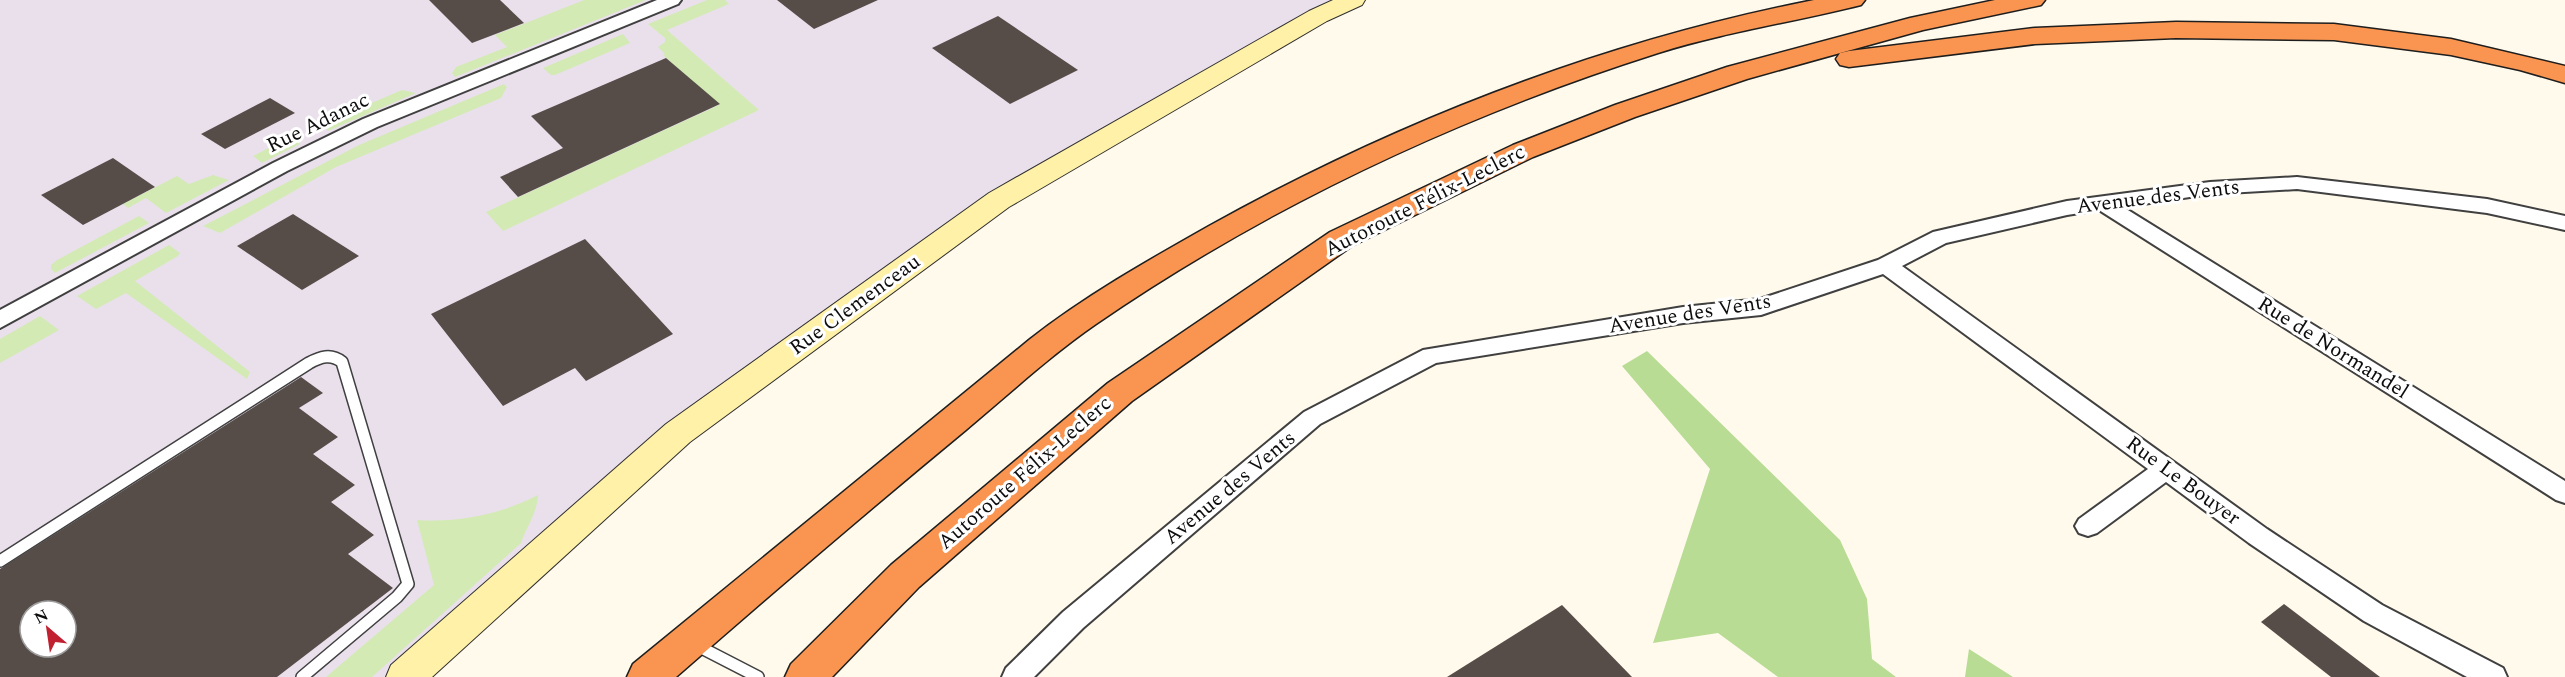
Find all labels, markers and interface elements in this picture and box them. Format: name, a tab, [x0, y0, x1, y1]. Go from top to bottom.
street label: Rue Adanac	[261, 84, 375, 162]
street label: Autoroute Félix-Leclerc	[1319, 136, 1531, 266]
street label: Avenue des Vents	[2075, 171, 2241, 223]
street label: Rue Clemenceau	[783, 246, 927, 364]
street label: Avenue des Vents	[1606, 285, 1774, 343]
street label: Rue de Normandel	[2251, 289, 2415, 407]
street label: Autoroute Félix-Leclerc	[931, 388, 1119, 558]
street label: Avenue des Vents	[1157, 423, 1303, 553]
street label: Rue Le Bouyer	[2119, 428, 2247, 534]
north arrow	[18, 599, 78, 659]
text: N	[30, 603, 53, 630]

